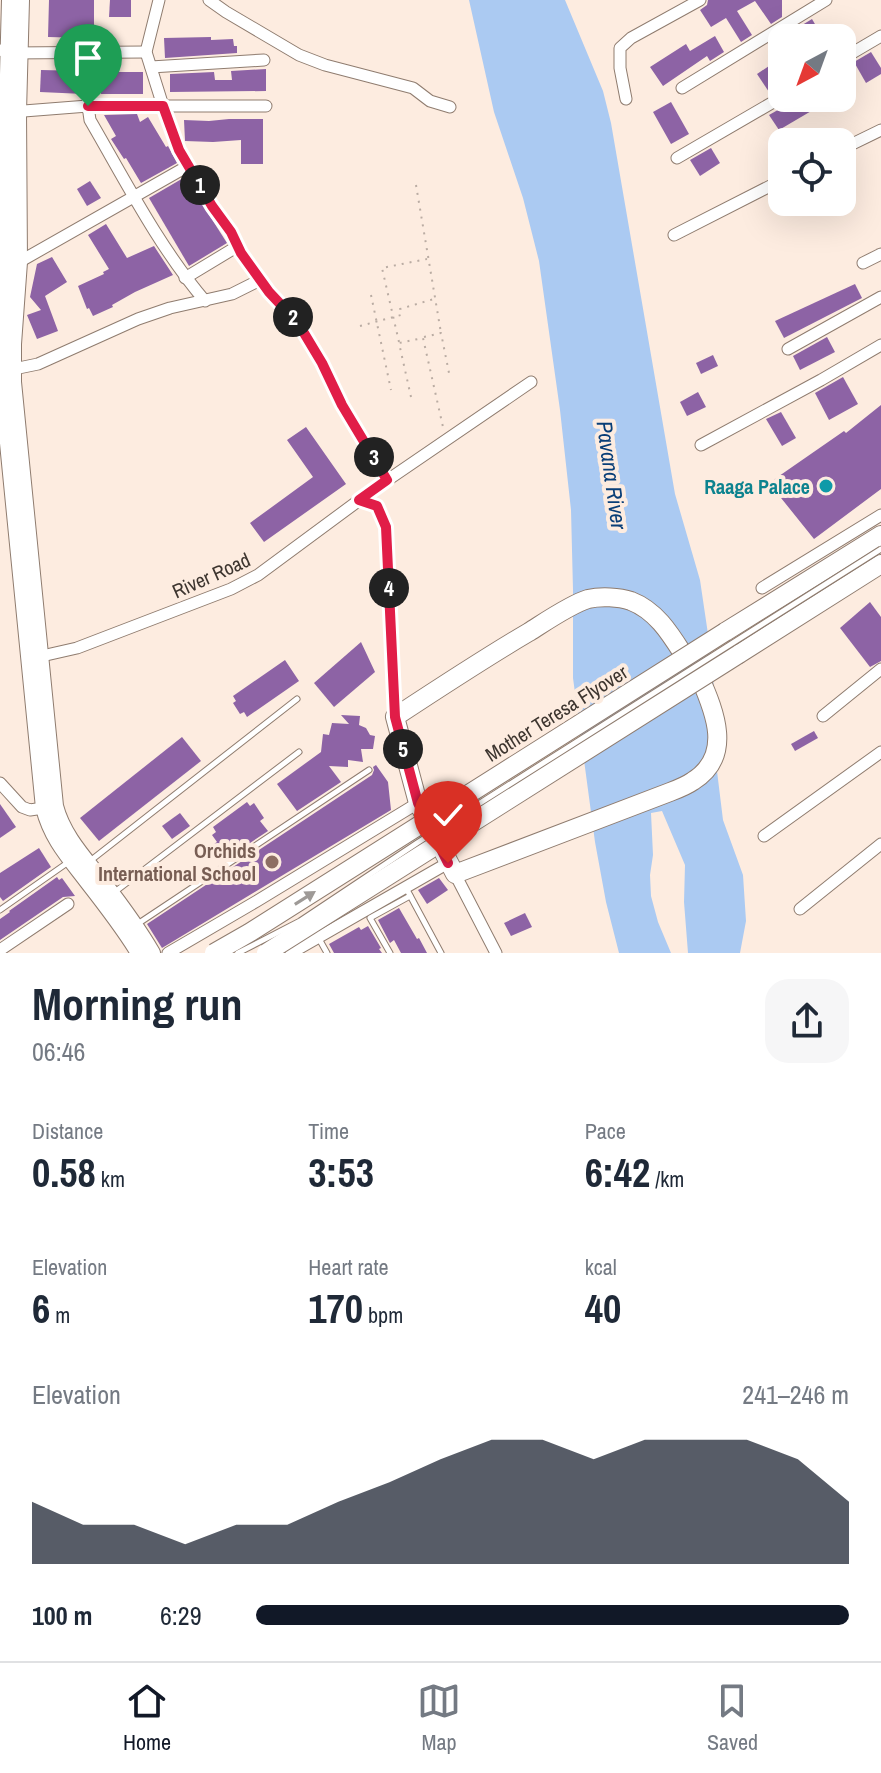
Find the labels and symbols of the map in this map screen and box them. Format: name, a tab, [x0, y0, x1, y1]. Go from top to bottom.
pin	[54, 24, 122, 106]
north arrow	[768, 24, 856, 112]
pin: 1	[180, 165, 220, 205]
pin: 2	[273, 297, 313, 337]
water label: Pavana River	[590, 419, 635, 532]
pin: 3	[354, 437, 394, 477]
place label: Raaga Palace	[704, 473, 810, 500]
marker: Raaga Palace	[817, 477, 835, 495]
street label: River Road	[168, 546, 254, 604]
pin: 4	[369, 568, 409, 608]
street label: Mother Teresa Flyover	[480, 658, 633, 768]
pin: 5	[383, 729, 423, 769]
pin	[414, 781, 482, 863]
place label: Orchids International School	[98, 837, 256, 887]
marker: Orchids International School	[263, 853, 281, 871]
one-way arrow	[294, 891, 315, 906]

